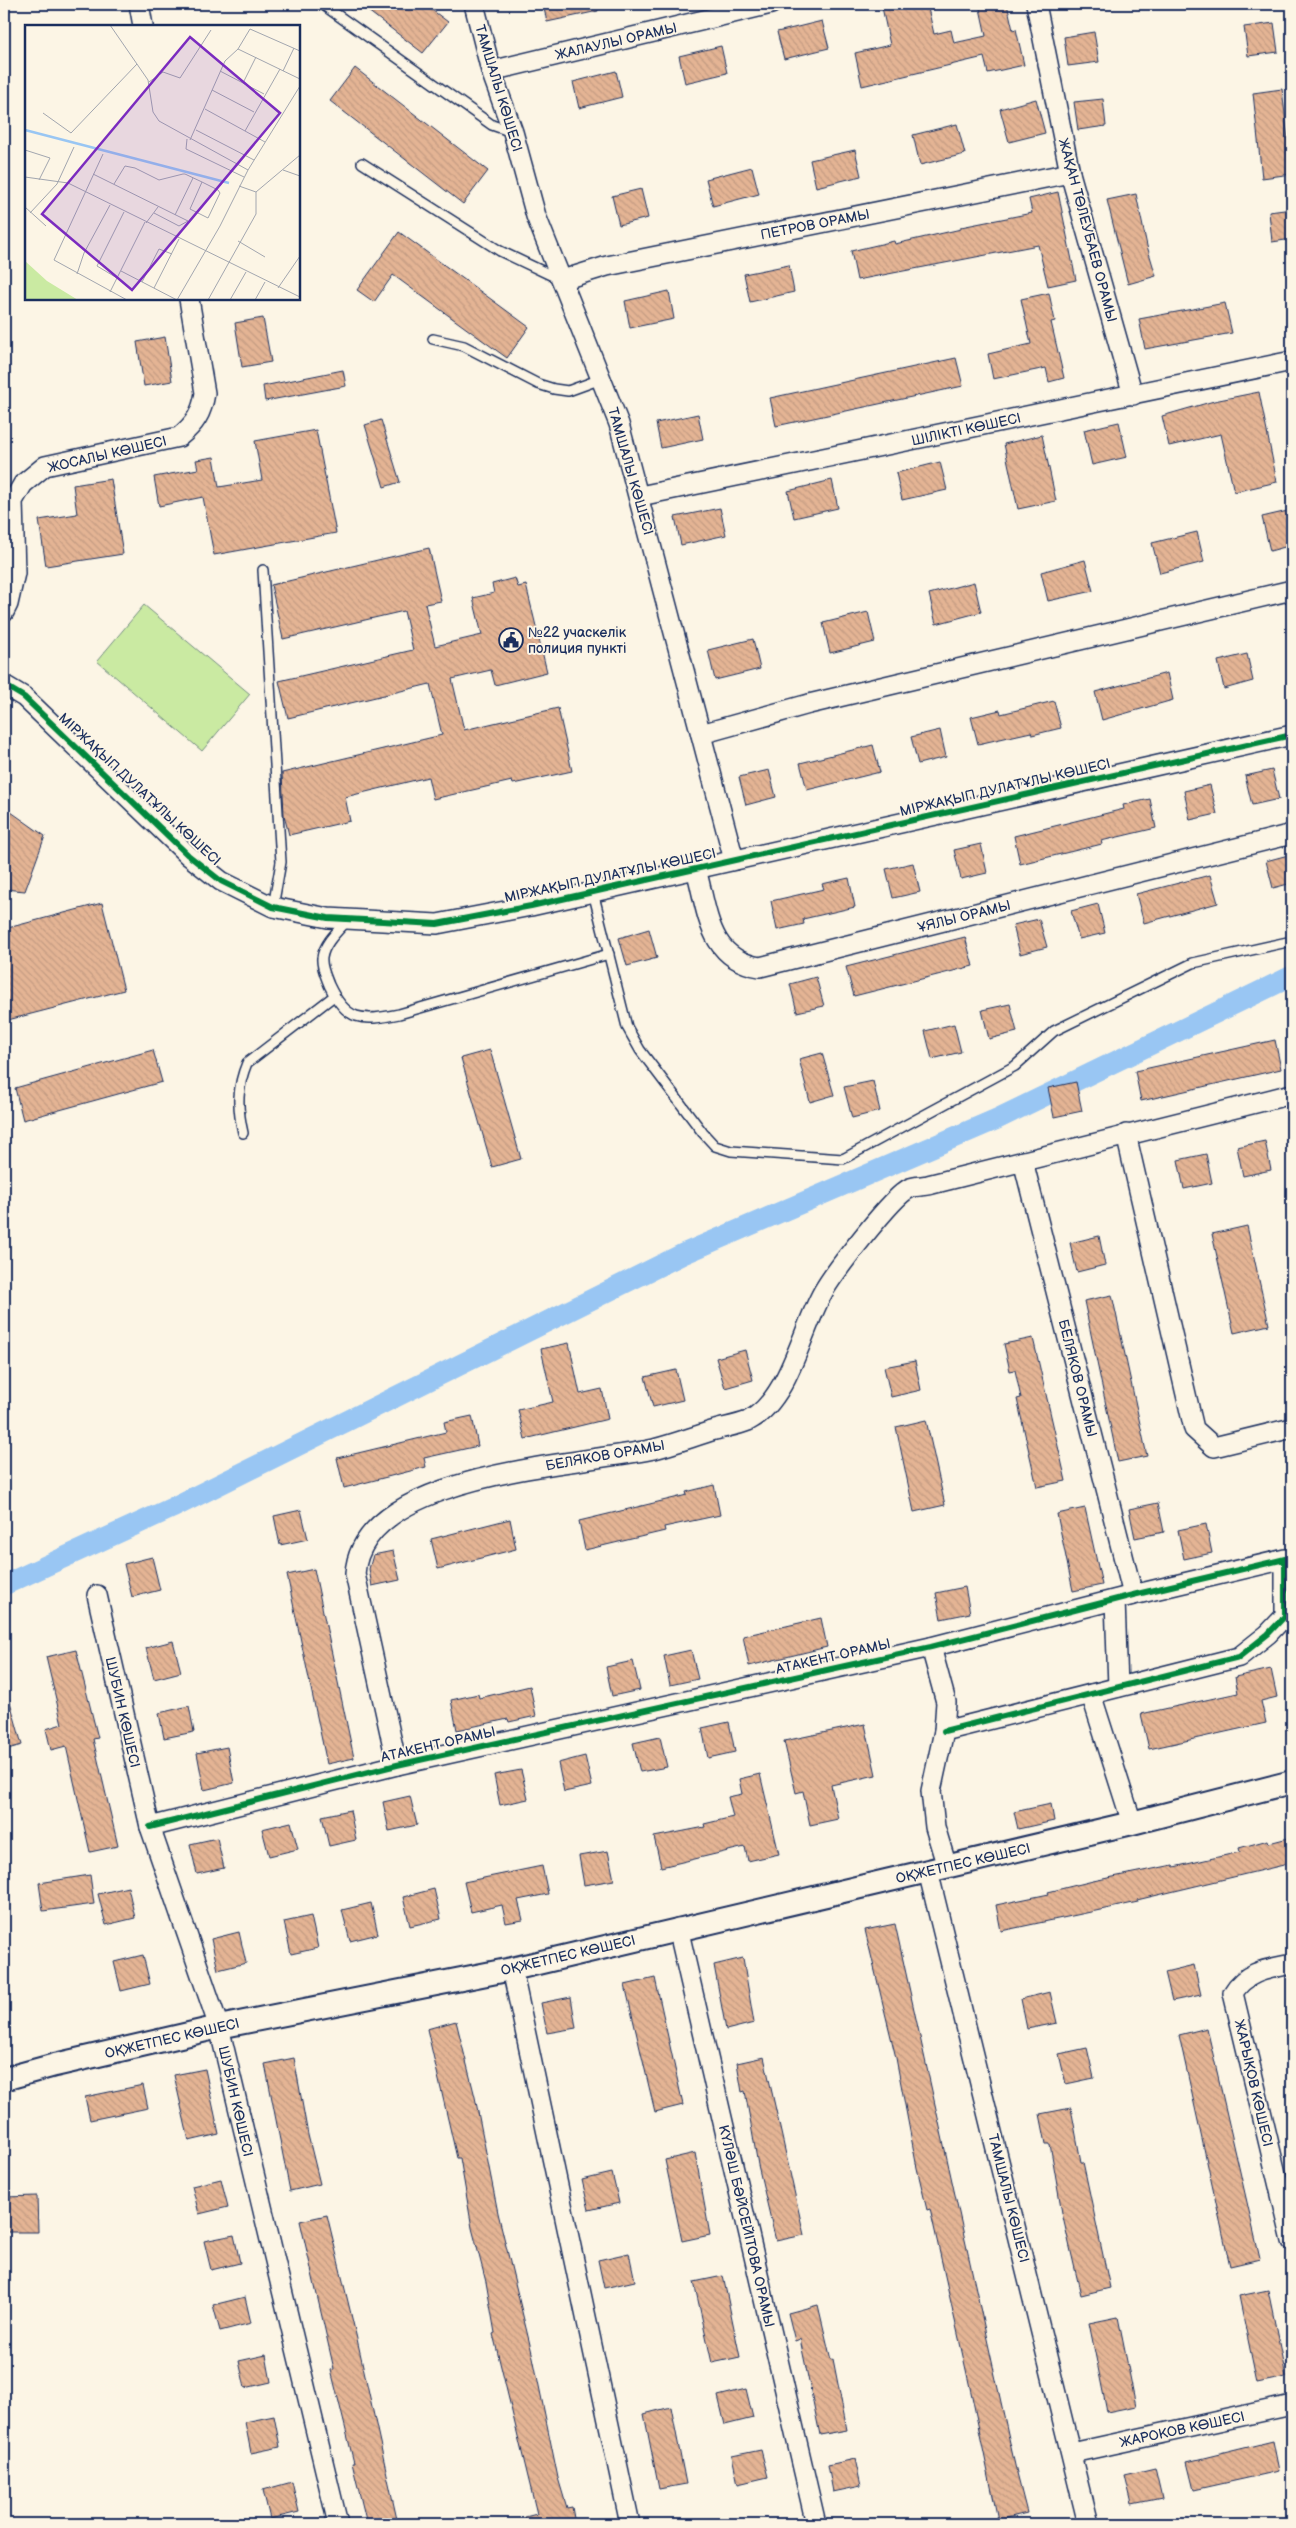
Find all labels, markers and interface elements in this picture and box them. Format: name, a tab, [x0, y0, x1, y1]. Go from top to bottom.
street label: ЖАЛАУЛЫ ОРАМЫ	[554, 19, 679, 64]
street label: ТАМШАЛЫ КӨШЕСІ	[471, 23, 526, 154]
inset map	[25, 25, 300, 300]
street label: ЖАҚАН ТӨЛЕУБАЕВ ОРАМЫ	[1055, 136, 1120, 324]
street label: ПЕТРОВ ОРАМЫ	[759, 206, 871, 243]
street label: ТАМШАЛЫ КӨШЕСІ	[604, 405, 657, 537]
street label: ШІЛІКТІ КӨШЕСІ	[910, 410, 1022, 449]
street label: ЖОСАЛЫ КӨШЕСІ	[46, 433, 168, 476]
place label: №22 учаскелік полиция пункті	[528, 624, 627, 657]
public building icon: №22 учаскелік полиция пункті	[498, 627, 524, 653]
street label: МІРЖАҚЫП ДУЛАТҰЛЫ КӨШЕСІ	[55, 710, 224, 869]
street label: МІРЖАҚЫП ДУЛАТҰЛЫ КӨШЕСІ	[898, 755, 1112, 820]
street label: МІРЖАҚЫП ДУЛАТҰЛЫ КӨШЕСІ	[503, 845, 717, 906]
street label: ҰЯЛЫ ОРАМЫ	[916, 897, 1012, 936]
street label: БЕЛЯКОВ ОРАМЫ	[1055, 1317, 1100, 1439]
street label: БЕЛЯКОВ ОРАМЫ	[544, 1437, 666, 1474]
street label: АТАКЕНТ ОРАМЫ	[773, 1635, 892, 1678]
street label: ШУБИН КӨШЕСІ	[101, 1655, 144, 1769]
street label: АТАКЕНТ ОРАМЫ	[378, 1723, 497, 1766]
street label: ОҚЖЕТПЕС КӨШЕСІ	[894, 1840, 1032, 1887]
street label: ОҚЖЕТПЕС КӨШЕСІ	[499, 1932, 637, 1979]
street label: ОҚЖЕТПЕС КӨШЕСІ	[103, 2015, 241, 2062]
street label: ЖАРЫҚОВ КӨШЕСІ	[1231, 2018, 1276, 2148]
street label: ШУБИН КӨШЕСІ	[214, 2044, 257, 2158]
street label: КҮЛӘШ БӘЙСЕЙІТОВА ОРАМЫ	[715, 2123, 778, 2329]
street label: ТАМШАЛЫ КӨШЕСІ	[984, 2132, 1033, 2264]
street label: ЖАРОКОВ КӨШЕСІ	[1118, 2408, 1246, 2451]

